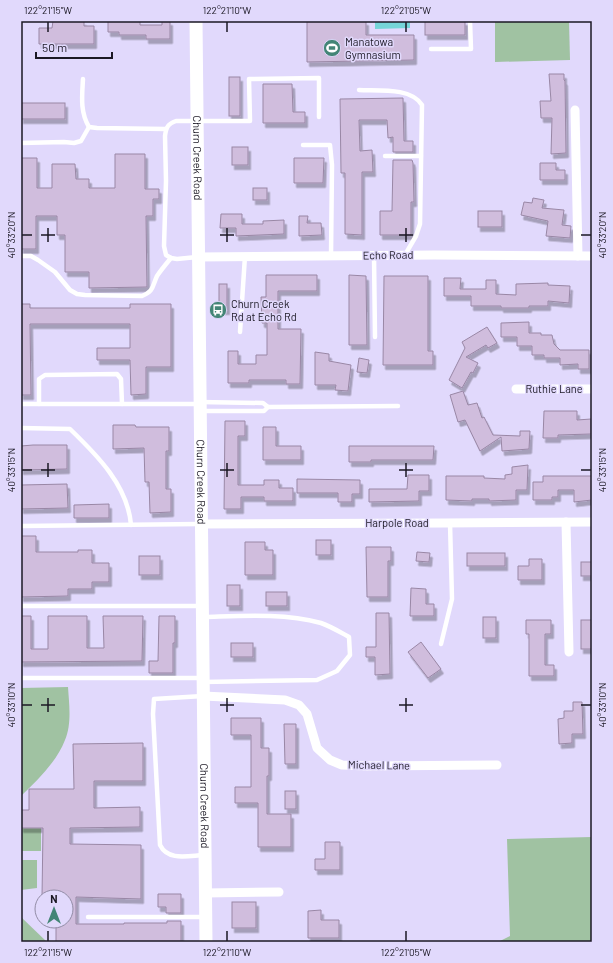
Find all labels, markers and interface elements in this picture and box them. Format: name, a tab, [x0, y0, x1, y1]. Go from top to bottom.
text: 122°21'15"W	[24, 4, 72, 16]
text: 122°21'10"W	[203, 4, 252, 16]
text: 122°21'05"W	[381, 4, 431, 16]
scale bar	[36, 34, 112, 60]
place label: Manatowa Gymnasium	[345, 35, 401, 61]
sports icon: Manatowa Gymnasium	[322, 38, 342, 58]
text: 50 m	[42, 40, 67, 54]
street label: Churn Creek Road	[191, 115, 205, 201]
text: 40°33'20"N	[5, 212, 17, 259]
text: 40°33'20"N	[596, 212, 608, 259]
street label: Echo Road	[363, 248, 413, 261]
place label: Churn Creek Rd at Echo Rd	[231, 297, 297, 323]
bus stop icon: Churn Creek Rd at Echo Rd	[208, 300, 228, 320]
street label: Ruthie Lane	[525, 382, 583, 395]
street label: Churn Creek Road	[195, 439, 208, 525]
text: 40°33'15"N	[5, 448, 17, 492]
text: 40°33'15"N	[596, 448, 608, 492]
street label: Harpole Road	[365, 516, 429, 529]
text: 40°33'10"N	[5, 682, 17, 728]
text: 40°33'10"N	[596, 682, 608, 728]
street label: Michael Lane	[348, 757, 410, 772]
street label: Churn Creek Road	[198, 763, 212, 849]
north arrow	[34, 889, 74, 929]
text: N	[50, 892, 58, 905]
text: 122°21'15"W	[24, 946, 72, 958]
text: 122°21'10"W	[203, 946, 252, 958]
text: 122°21'05"W	[381, 946, 431, 958]

